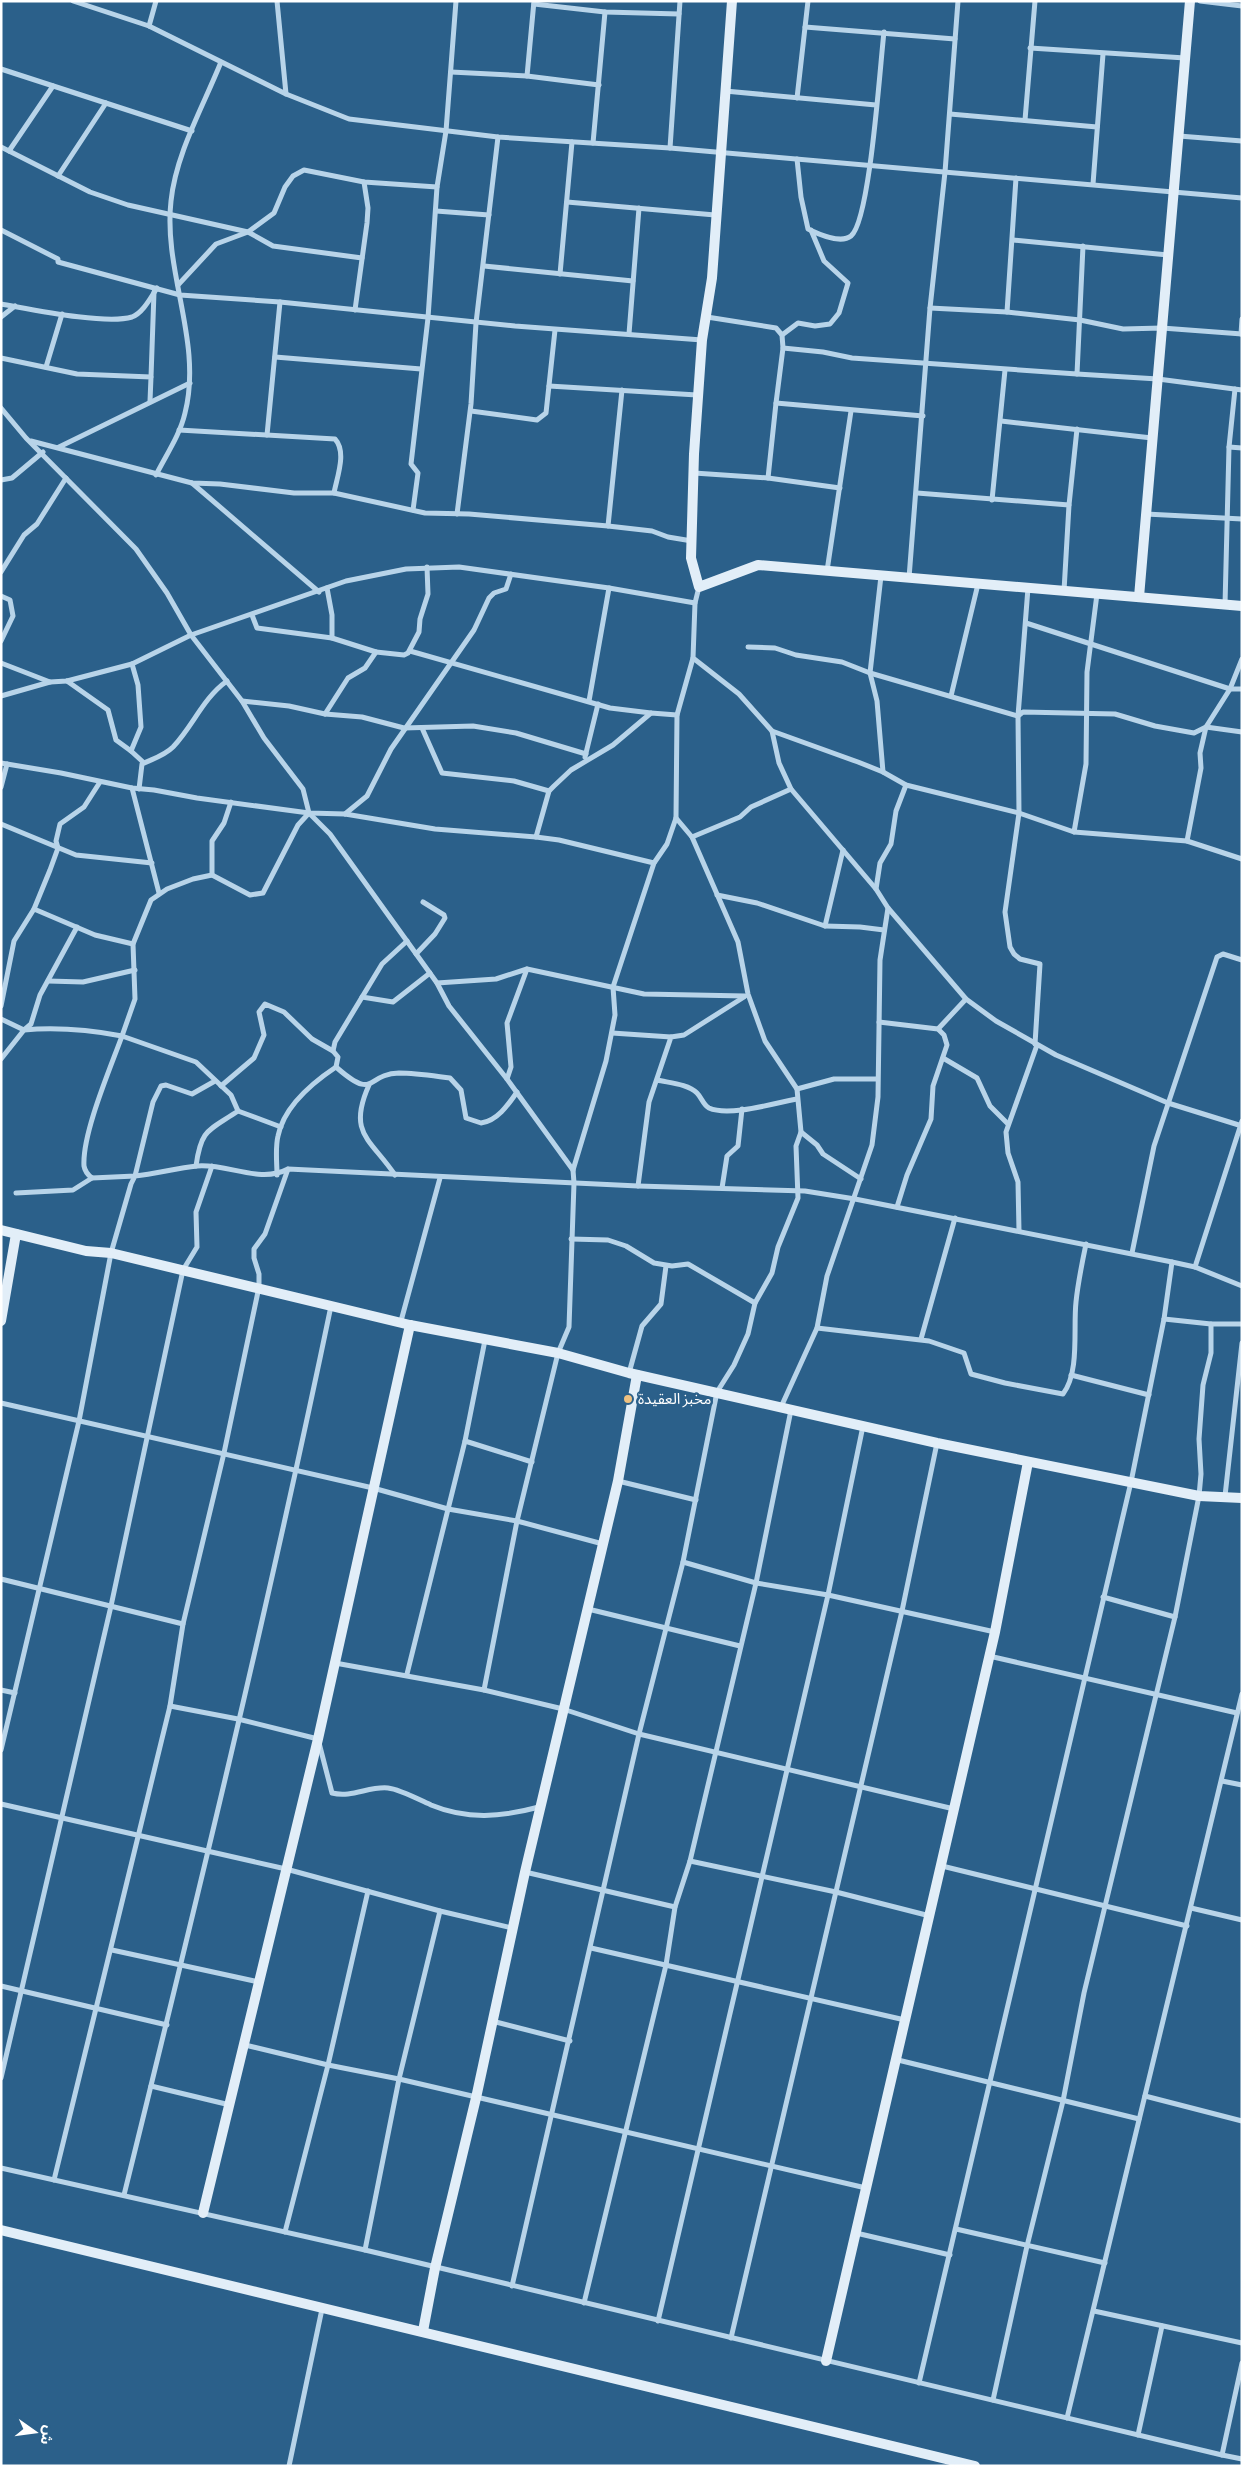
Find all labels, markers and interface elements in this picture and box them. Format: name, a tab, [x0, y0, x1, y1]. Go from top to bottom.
place label: مخبز العقيدة	[638, 1392, 711, 1408]
marker: مخبز العقيدة	[622, 1393, 634, 1405]
north arrow	[10, 2407, 60, 2457]
text: ش	[38, 2424, 56, 2446]

